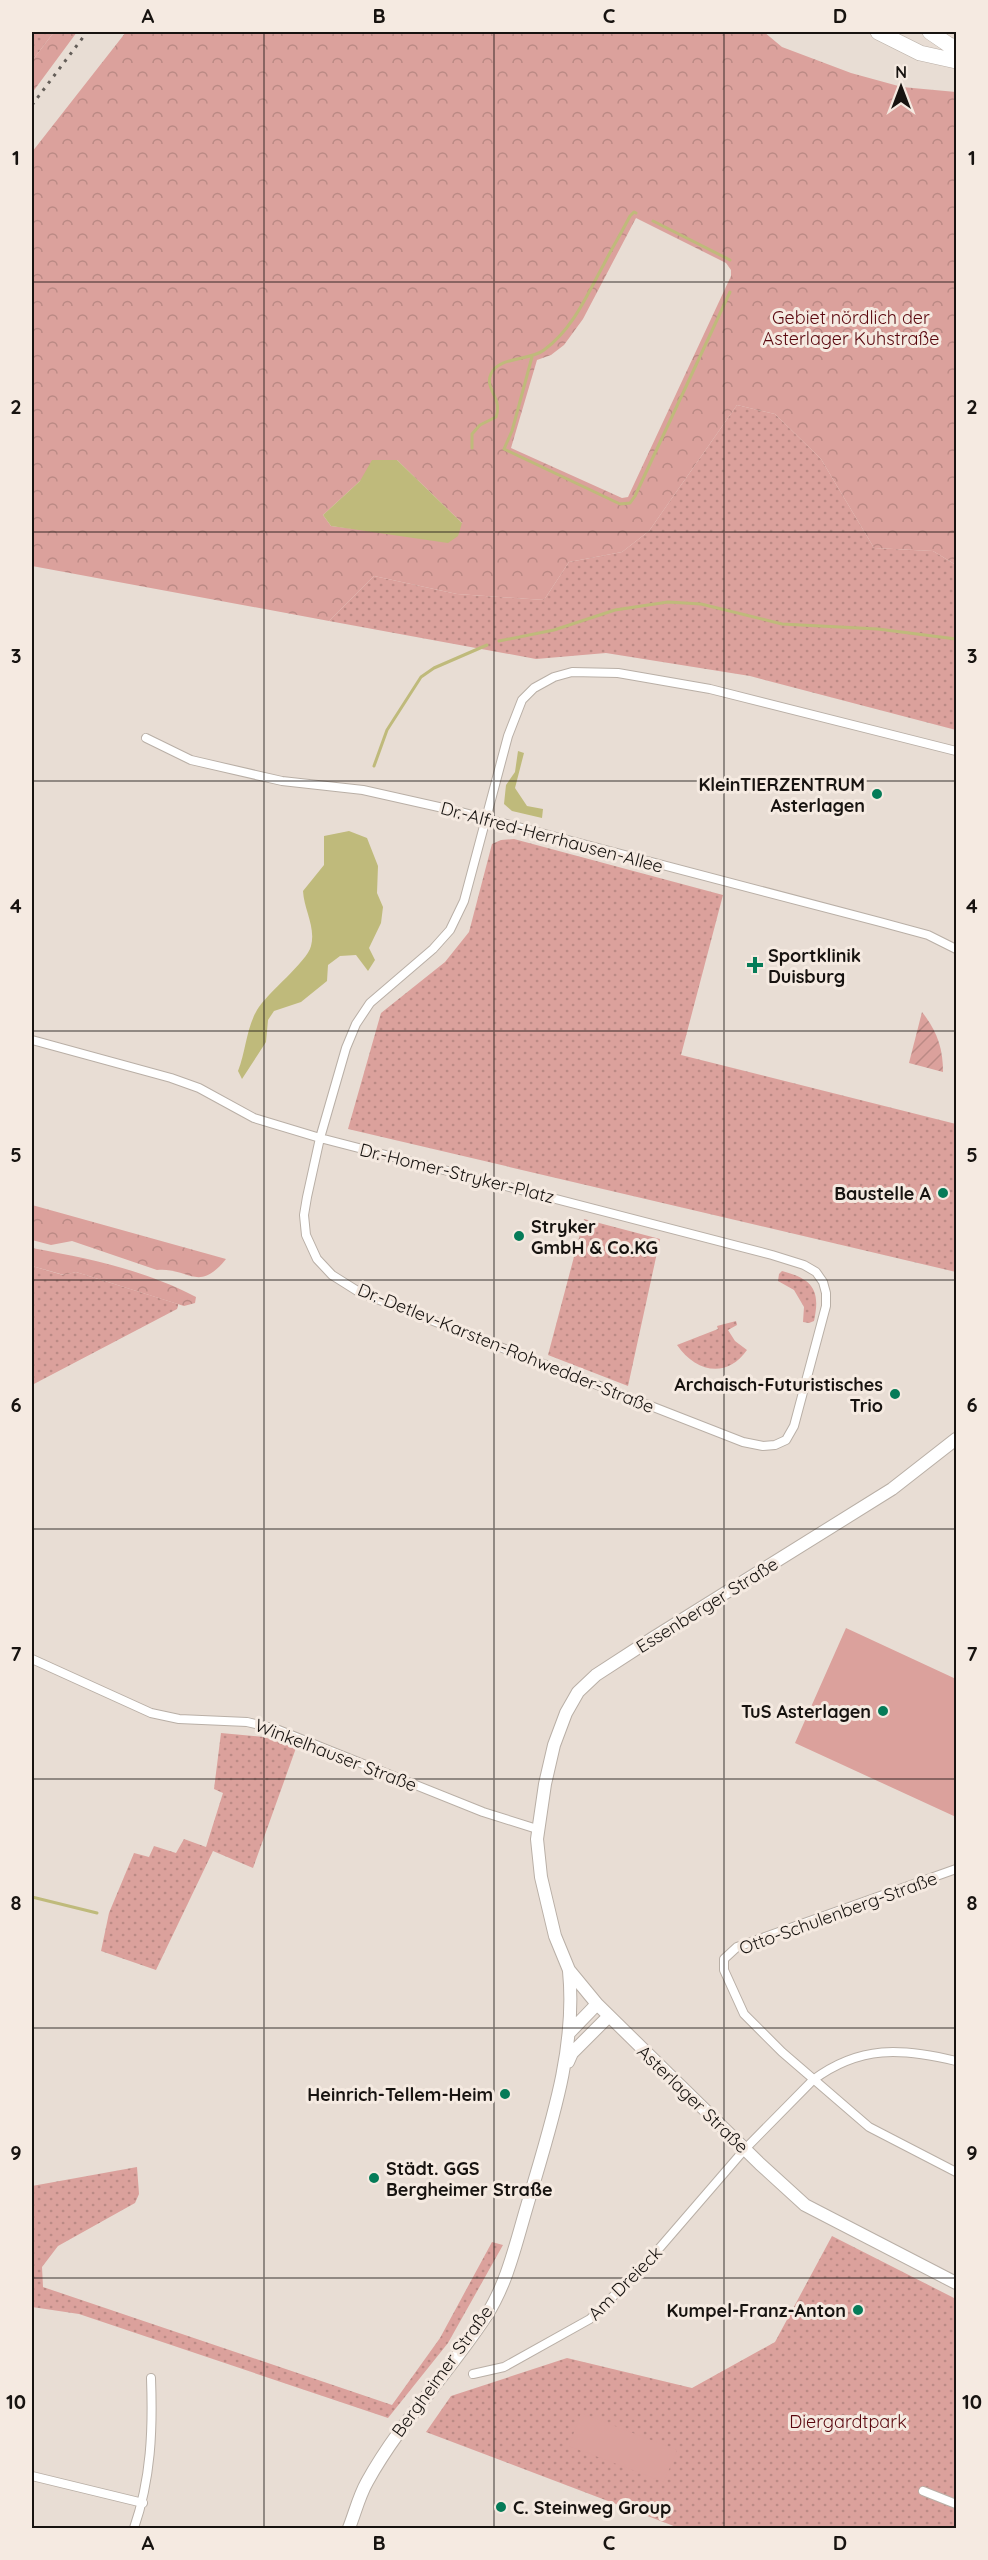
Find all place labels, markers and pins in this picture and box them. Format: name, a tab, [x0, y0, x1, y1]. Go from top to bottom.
place label: KleinTIERZENTRUM Asterlagen	[698, 773, 865, 817]
marker: KleinTIERZENTRUM Asterlagen	[870, 787, 884, 801]
place label: Sportklinik Duisburg	[768, 944, 861, 988]
marker: Sportklinik Duisburg	[746, 956, 764, 974]
place label: Baustelle A	[834, 1182, 931, 1205]
marker: Baustelle A	[936, 1186, 950, 1200]
place label: Stryker GmbH & Co.KG	[531, 1215, 658, 1259]
marker: Stryker GmbH & Co.KG	[512, 1229, 526, 1243]
place label: Archaisch-Futuristisches Trio	[674, 1373, 883, 1417]
marker: Archaisch-Futuristisches Trio	[888, 1387, 902, 1401]
place label: TuS Asterlagen	[741, 1700, 871, 1723]
marker: TuS Asterlagen	[876, 1704, 890, 1718]
place label: Heinrich-Tellem-Heim	[307, 2083, 493, 2106]
marker: Heinrich-Tellem-Heim	[498, 2087, 512, 2101]
place label: Städt. GGS Bergheimer Straße	[386, 2157, 553, 2201]
marker: Städt. GGS Bergheimer Straße	[367, 2171, 381, 2185]
place label: Kumpel-Franz-Anton	[666, 2299, 846, 2322]
marker: Kumpel-Franz-Anton	[851, 2303, 865, 2317]
place label: C. Steinweg Group	[513, 2496, 671, 2519]
marker: C. Steinweg Group	[494, 2500, 508, 2514]

